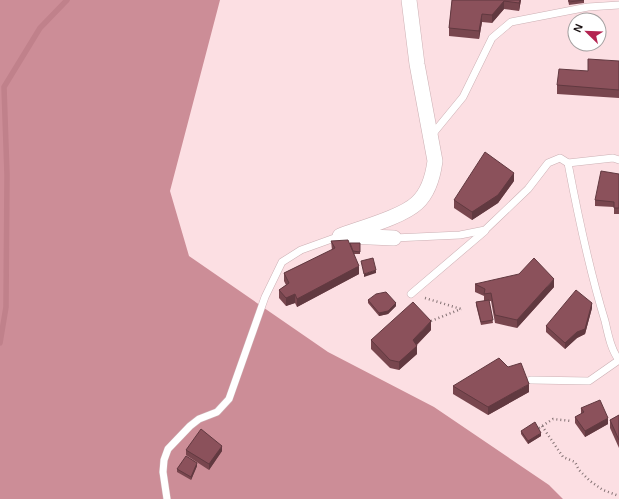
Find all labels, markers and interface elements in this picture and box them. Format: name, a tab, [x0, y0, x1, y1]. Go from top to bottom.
north arrow	[567, 12, 607, 52]
text: N	[571, 22, 585, 34]

